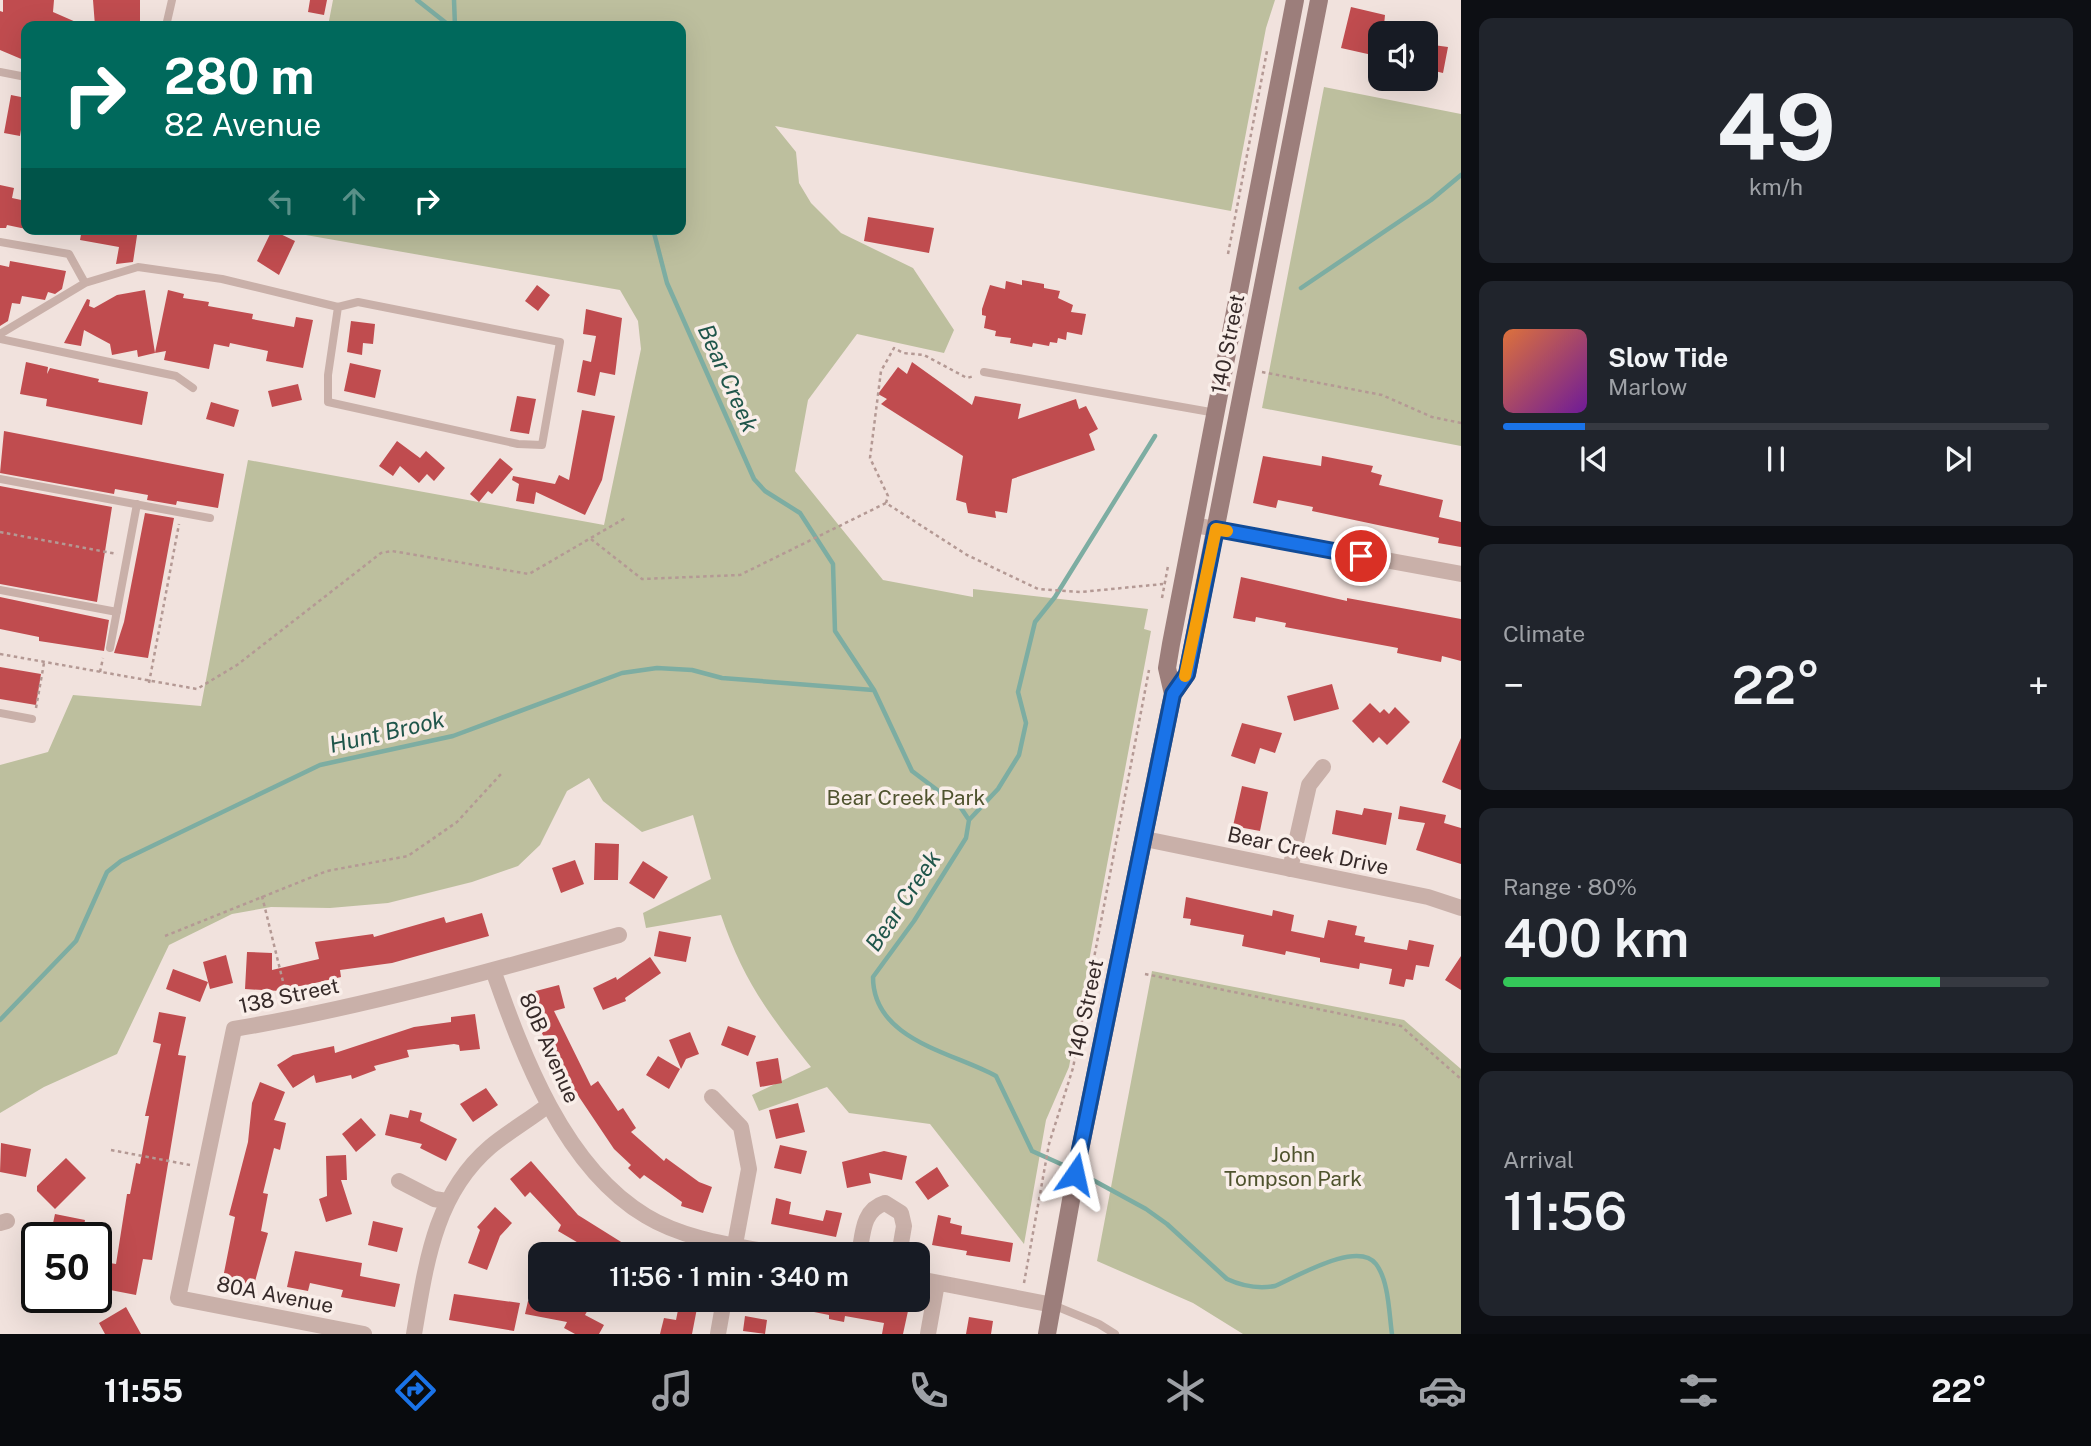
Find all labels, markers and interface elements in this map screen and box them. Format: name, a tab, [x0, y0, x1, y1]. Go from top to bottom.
map controls	[1368, 21, 1438, 91]
button: sound	[1368, 21, 1438, 91]
text: 280 m	[164, 47, 314, 105]
icon: right	[49, 49, 140, 140]
text: 49	[1716, 74, 1836, 180]
text: 82 Avenue	[164, 106, 321, 143]
text: km/h	[1749, 173, 1803, 200]
icon: left	[262, 182, 300, 220]
icon: ahead	[335, 182, 373, 220]
icon: right	[408, 182, 446, 220]
street label: 140 Street	[1206, 292, 1249, 396]
water label: Bear Creek	[693, 320, 764, 436]
text: Slow Tide	[1608, 342, 1728, 373]
text: Marlow	[1608, 373, 1687, 400]
icon: previous	[1575, 440, 1613, 478]
icon: pause	[1757, 440, 1795, 478]
icon: next	[1939, 440, 1977, 478]
pin	[1331, 526, 1391, 586]
icon: arrive	[1342, 537, 1380, 575]
text: Climate	[1503, 620, 1585, 647]
text: 22°	[1732, 655, 1820, 716]
text: −	[1503, 663, 1524, 708]
text: +	[2028, 663, 2049, 708]
water label: Hunt Brook	[327, 705, 448, 758]
park label: Bear Creek Park	[827, 785, 986, 810]
street label: Bear Creek Drive	[1225, 821, 1391, 880]
water label: Bear Creek	[859, 845, 946, 956]
text: Range · 80%	[1503, 873, 1637, 900]
text: 400 km	[1503, 908, 1689, 969]
street label: 140 Street	[1063, 957, 1108, 1061]
street label: 138 Street	[237, 973, 341, 1018]
street label: 80B Avenue	[514, 989, 585, 1107]
position arrow	[1038, 1137, 1112, 1211]
park label: John Tompson Park	[1224, 1142, 1362, 1191]
text: Arrival	[1503, 1146, 1574, 1173]
text: 11:56	[1503, 1181, 1627, 1242]
speed limit sign: 50	[21, 1222, 112, 1313]
text: 11:56 · 1 min · 340 m	[609, 1261, 849, 1292]
street label: 80A Avenue	[215, 1271, 336, 1318]
icon: directions	[391, 1366, 440, 1415]
icon: music	[648, 1366, 697, 1415]
icon: phone	[904, 1366, 953, 1415]
icon: climate	[1161, 1366, 1210, 1415]
icon: car	[1418, 1366, 1467, 1415]
icon: filters	[1674, 1366, 1723, 1415]
text: 11:55	[104, 1372, 183, 1409]
text: 22°	[1931, 1372, 1987, 1409]

